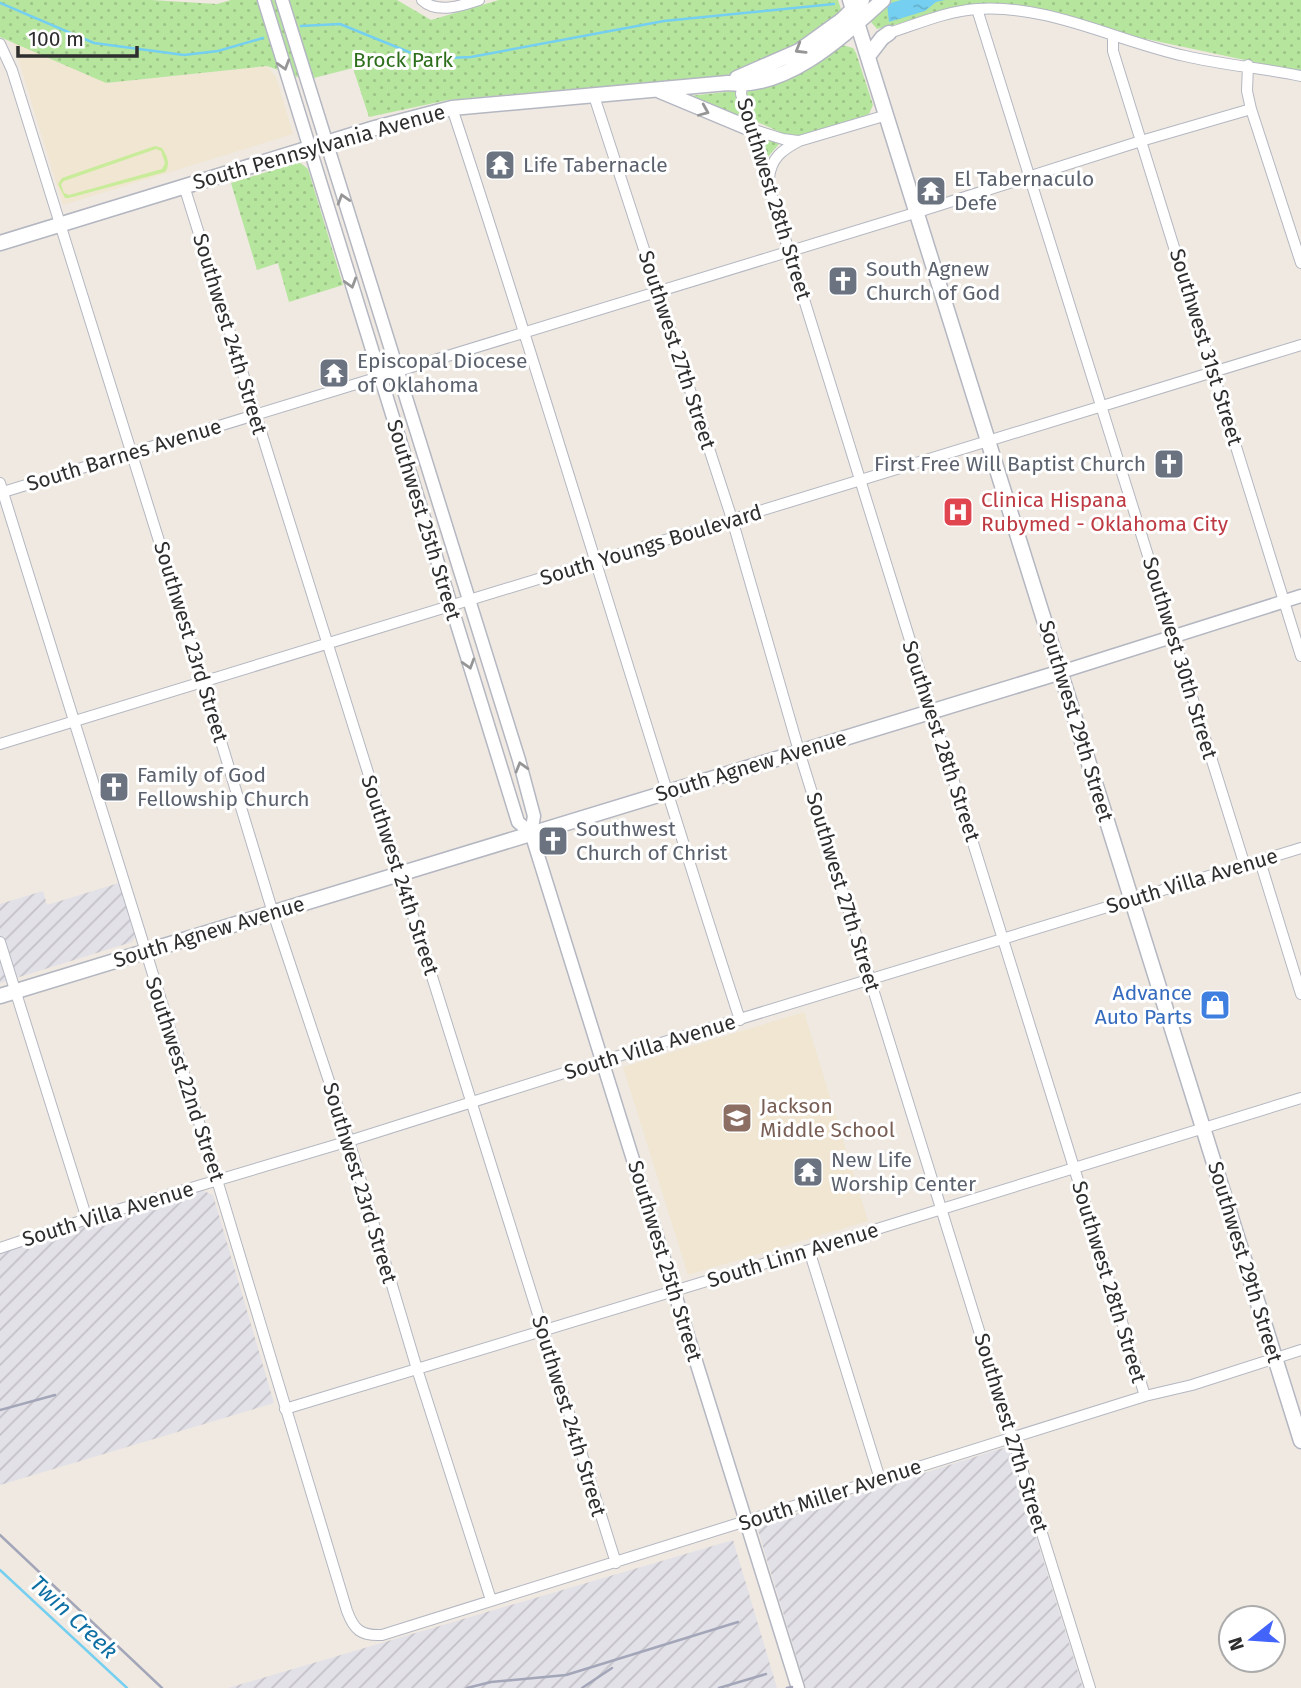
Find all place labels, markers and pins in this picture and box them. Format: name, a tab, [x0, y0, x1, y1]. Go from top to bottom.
temple icon: Life Tabernacle	[483, 148, 517, 182]
place label: Life Tabernacle	[523, 152, 668, 178]
place label: El Tabernaculo Defe	[954, 166, 1094, 216]
temple icon: El Tabernaculo Defe	[914, 174, 948, 208]
place label: South Agnew Church of God	[866, 256, 1000, 306]
church icon: South Agnew Church of God	[826, 264, 860, 298]
place label: Episcopal Diocese of Oklahoma	[357, 348, 527, 398]
temple icon: Episcopal Diocese of Oklahoma	[317, 356, 351, 390]
church icon: First Free Will Baptist Church	[1152, 447, 1186, 481]
place label: First Free Will Baptist Church	[874, 451, 1146, 477]
place label: Clinica Hispana Rubymed - Oklahoma City	[981, 487, 1229, 537]
hospital icon: Clinica Hispana Rubymed - Oklahoma City	[941, 495, 975, 529]
place label: Family of God Fellowship Church	[137, 762, 310, 812]
church icon: Family of God Fellowship Church	[97, 770, 131, 804]
place label: Southwest Church of Christ	[576, 816, 728, 866]
church icon: Southwest Church of Christ	[536, 824, 570, 858]
place label: Advance Auto Parts	[1095, 980, 1192, 1030]
shop icon: Advance Auto Parts	[1198, 988, 1232, 1022]
place label: Jackson Middle School	[760, 1093, 895, 1143]
school or university icon: Jackson Middle School	[720, 1101, 754, 1135]
place label: New Life Worship Center	[831, 1147, 976, 1197]
temple icon: New Life Worship Center	[791, 1155, 825, 1189]

